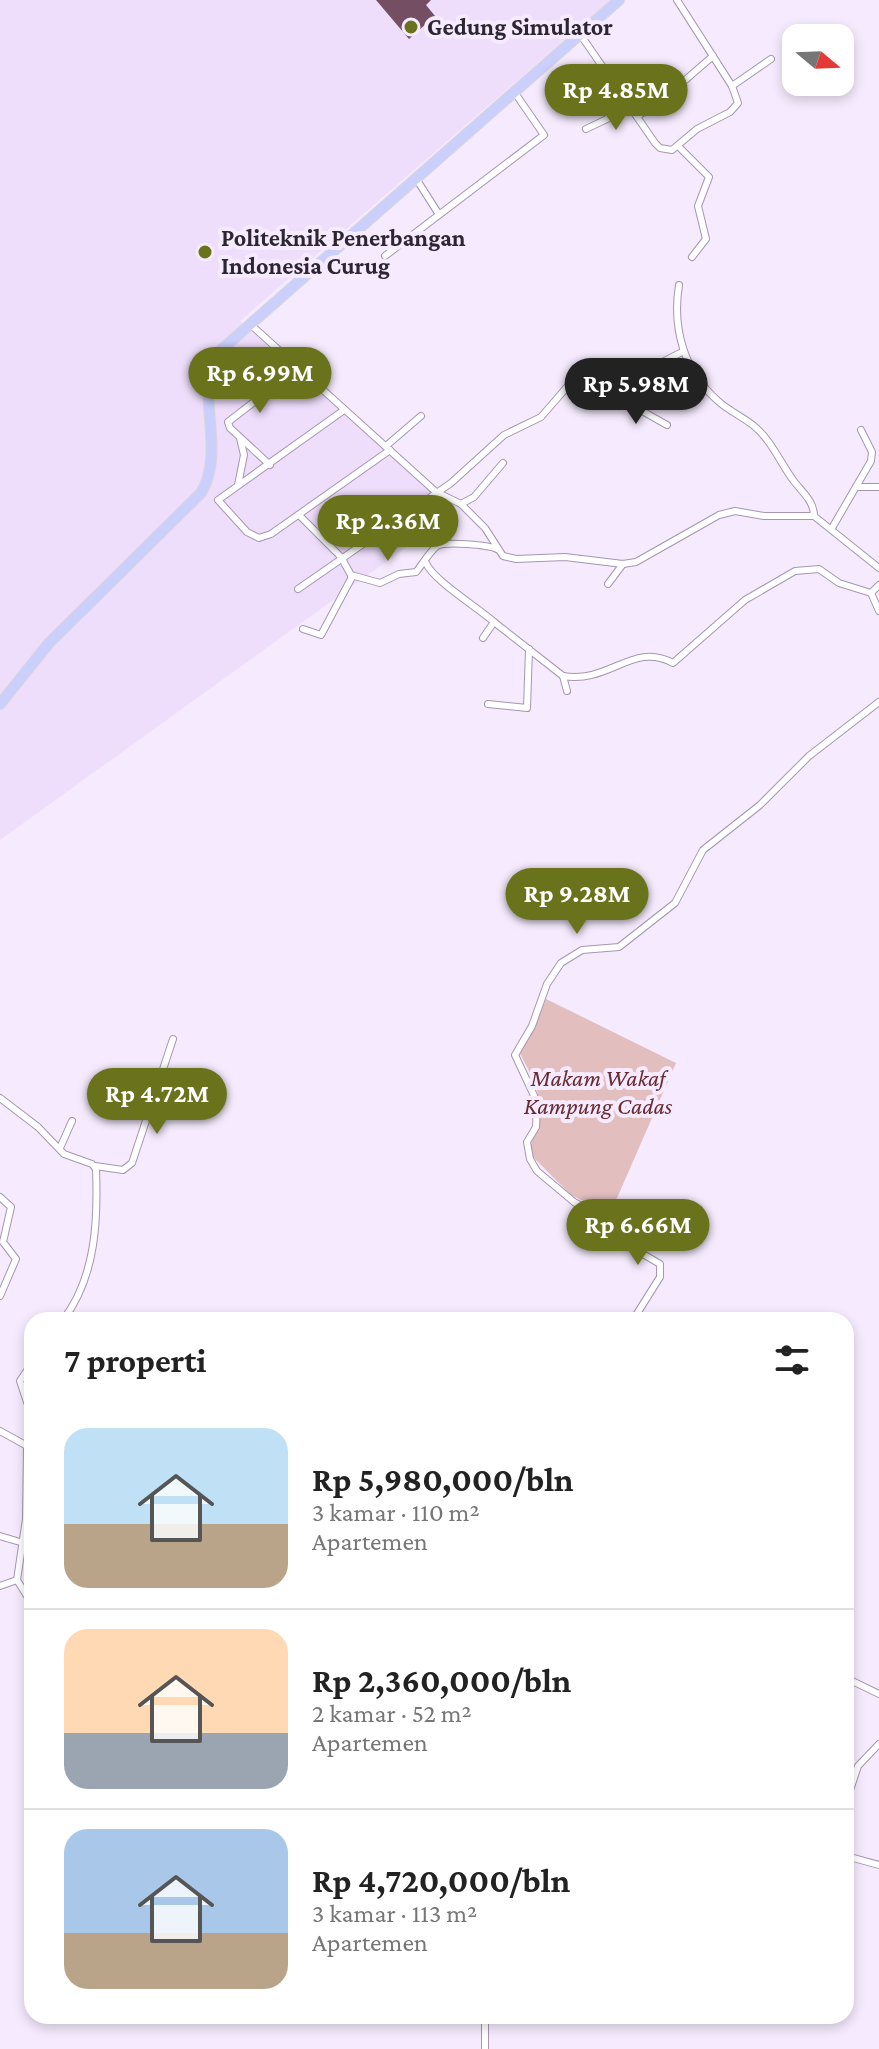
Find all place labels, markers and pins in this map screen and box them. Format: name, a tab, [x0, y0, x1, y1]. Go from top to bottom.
place label: Gedung Simulator	[427, 13, 613, 40]
marker: Gedung Simulator	[402, 18, 420, 36]
pin: Rp 4.85M	[533, 64, 699, 132]
place label: Politeknik Penerbangan Indonesia Curug	[221, 224, 466, 279]
marker: Politeknik Penerbangan Indonesia Curug	[196, 243, 214, 261]
pin: Rp 6.99M	[177, 347, 343, 415]
pin: Rp 5.98M	[553, 358, 719, 426]
pin: Rp 2.36M	[305, 495, 471, 563]
pin: Rp 9.28M	[494, 868, 660, 936]
pin: Rp 4.72M	[74, 1068, 240, 1136]
pin: Rp 6.66M	[555, 1199, 721, 1267]

